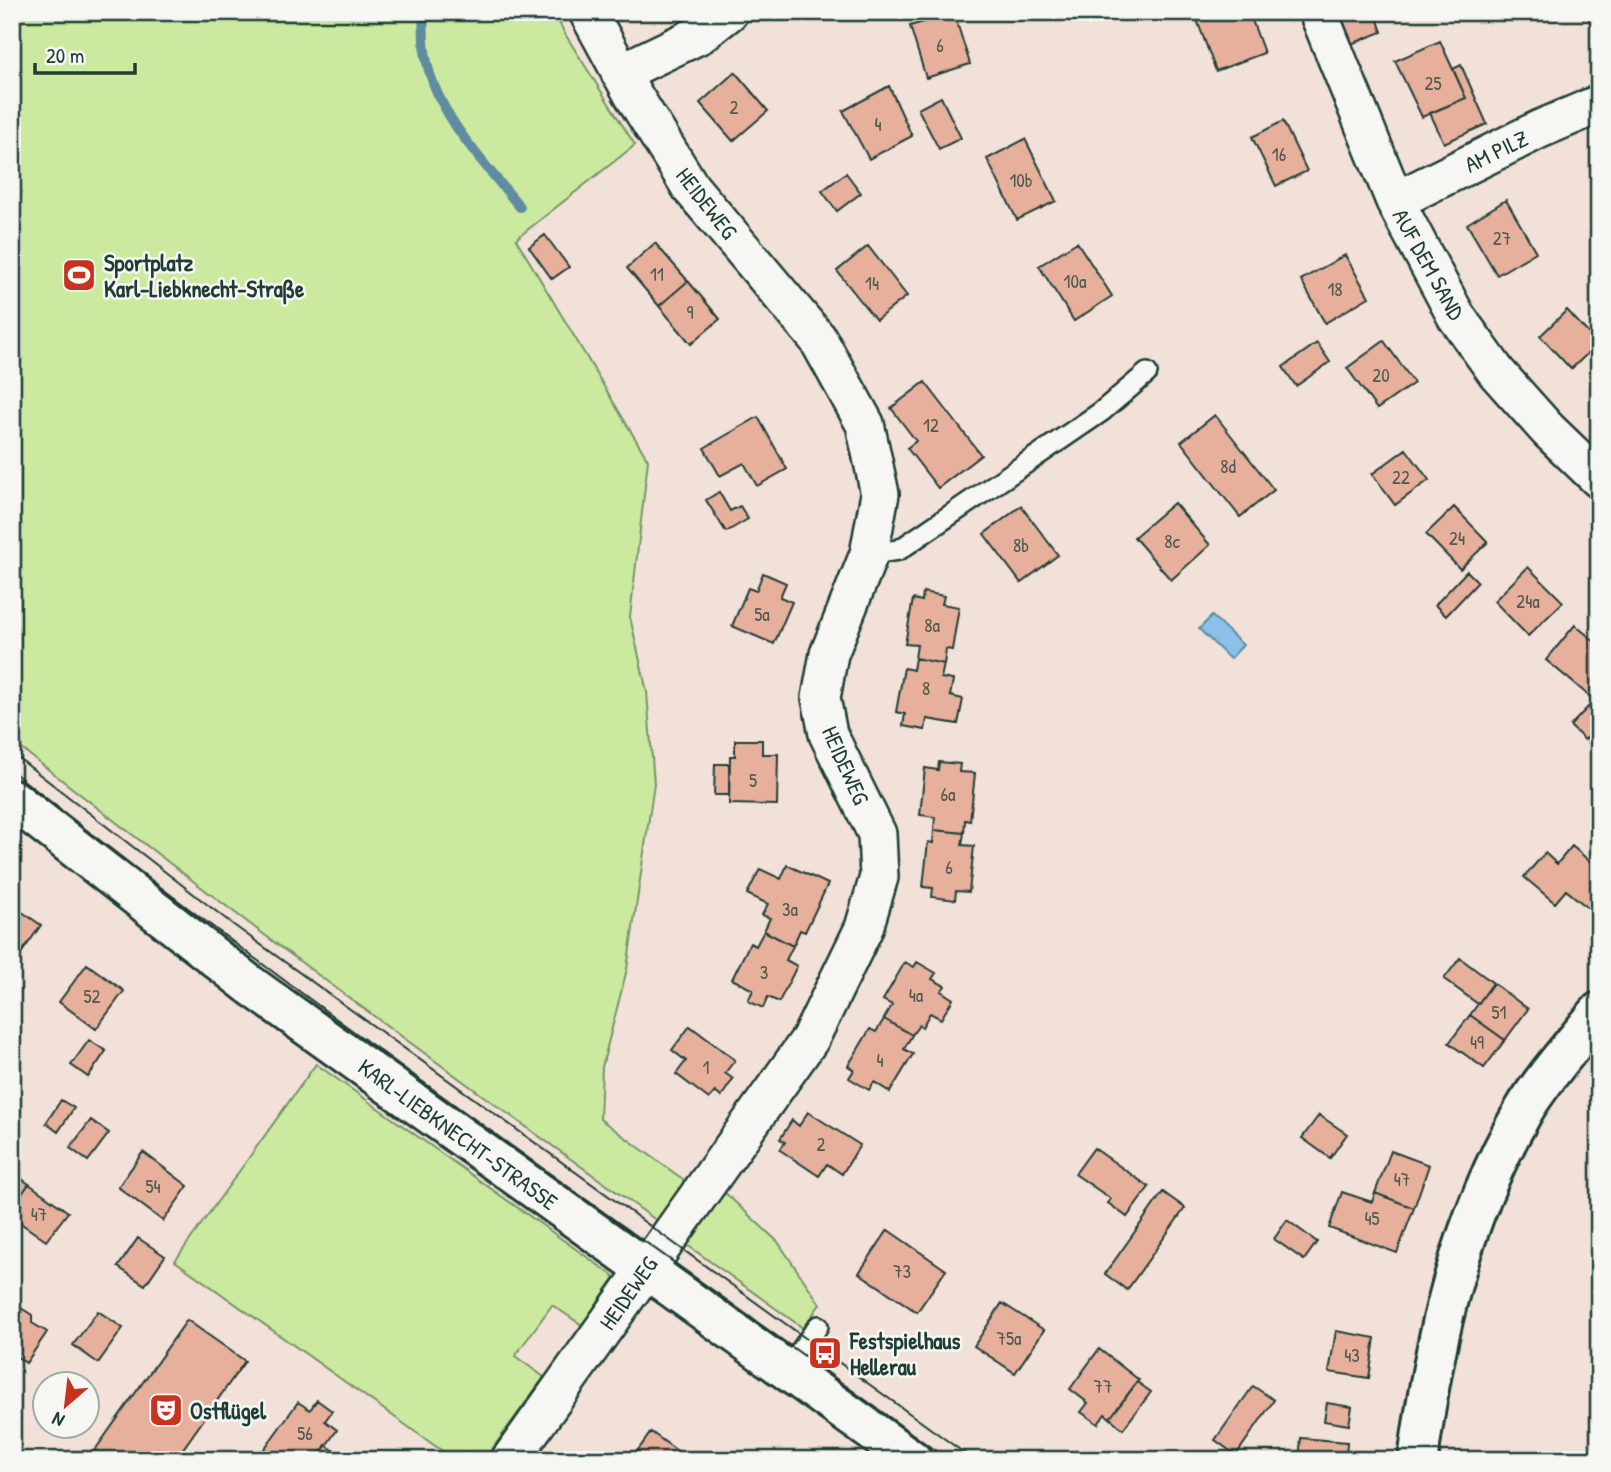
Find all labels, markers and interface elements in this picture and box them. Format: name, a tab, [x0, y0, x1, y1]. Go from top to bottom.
scale bar	[35, 32, 135, 76]
house number: 6	[936, 32, 944, 58]
text: 20 m	[46, 41, 84, 70]
house number: 25	[1425, 70, 1441, 96]
house number: 2	[730, 94, 739, 120]
house number: 4	[874, 111, 882, 137]
street label: AM PILZ	[1459, 122, 1533, 180]
house number: 16	[1272, 141, 1286, 167]
street label: HEIDEWEG	[669, 161, 745, 245]
house number: 10b	[1009, 167, 1033, 193]
street label: AUF DEM SAND	[1386, 203, 1472, 325]
house number: 27	[1493, 225, 1511, 251]
place label: Sportplatz Karl-Liebknecht-Straße	[104, 247, 305, 305]
sports icon: Sportplatz Karl-Liebknecht-Straße	[60, 256, 98, 294]
house number: 11	[650, 261, 664, 287]
house number: 10a	[1064, 268, 1087, 294]
house number: 14	[865, 270, 879, 296]
house number: 18	[1327, 276, 1343, 302]
house number: 9	[687, 299, 694, 325]
house number: 20	[1372, 362, 1390, 388]
house number: 12	[923, 412, 939, 438]
house number: 8d	[1220, 453, 1236, 479]
house number: 22	[1392, 464, 1410, 490]
house number: 24	[1449, 525, 1465, 551]
house number: 8c	[1164, 528, 1180, 554]
house number: 8b	[1013, 532, 1029, 558]
house number: 24a	[1516, 588, 1540, 614]
house number: 5a	[754, 601, 770, 627]
house number: 8a	[924, 612, 940, 638]
house number: 8	[922, 675, 930, 701]
street label: HEIDEWEG	[815, 721, 877, 809]
house number: 5	[749, 767, 757, 793]
house number: 6a	[940, 781, 956, 807]
house number: 6	[945, 854, 953, 880]
house number: 3a	[782, 896, 799, 922]
house number: 3	[760, 959, 768, 985]
house number: 4a	[909, 982, 924, 1008]
house number: 52	[84, 983, 101, 1009]
house number: 51	[1492, 999, 1507, 1025]
house number: 49	[1470, 1029, 1484, 1055]
house number: 4	[876, 1047, 884, 1073]
street label: KARL-LIEBKNECHT-STRASSE	[352, 1051, 564, 1217]
house number: 1	[703, 1054, 710, 1080]
house number: 2	[817, 1131, 826, 1157]
house number: 47	[1394, 1166, 1410, 1192]
house number: 54	[145, 1173, 161, 1199]
house number: 47	[31, 1201, 47, 1227]
house number: 45	[1364, 1205, 1380, 1231]
street label: HEIDEWEG	[592, 1250, 664, 1336]
house number: 73	[893, 1258, 911, 1284]
place label: Festspielhaus Hellerau	[849, 1325, 961, 1382]
house number: 75a	[997, 1325, 1022, 1351]
bus stop icon: Festspielhaus Hellerau	[806, 1334, 844, 1372]
house number: 43	[1344, 1342, 1360, 1368]
north arrow	[32, 1370, 102, 1440]
house number: 77	[1094, 1373, 1112, 1399]
theatre icon: Ostflügel	[147, 1391, 185, 1429]
place label: Ostflügel	[190, 1395, 267, 1427]
text: N	[47, 1406, 69, 1434]
house number: 56	[297, 1420, 313, 1446]

